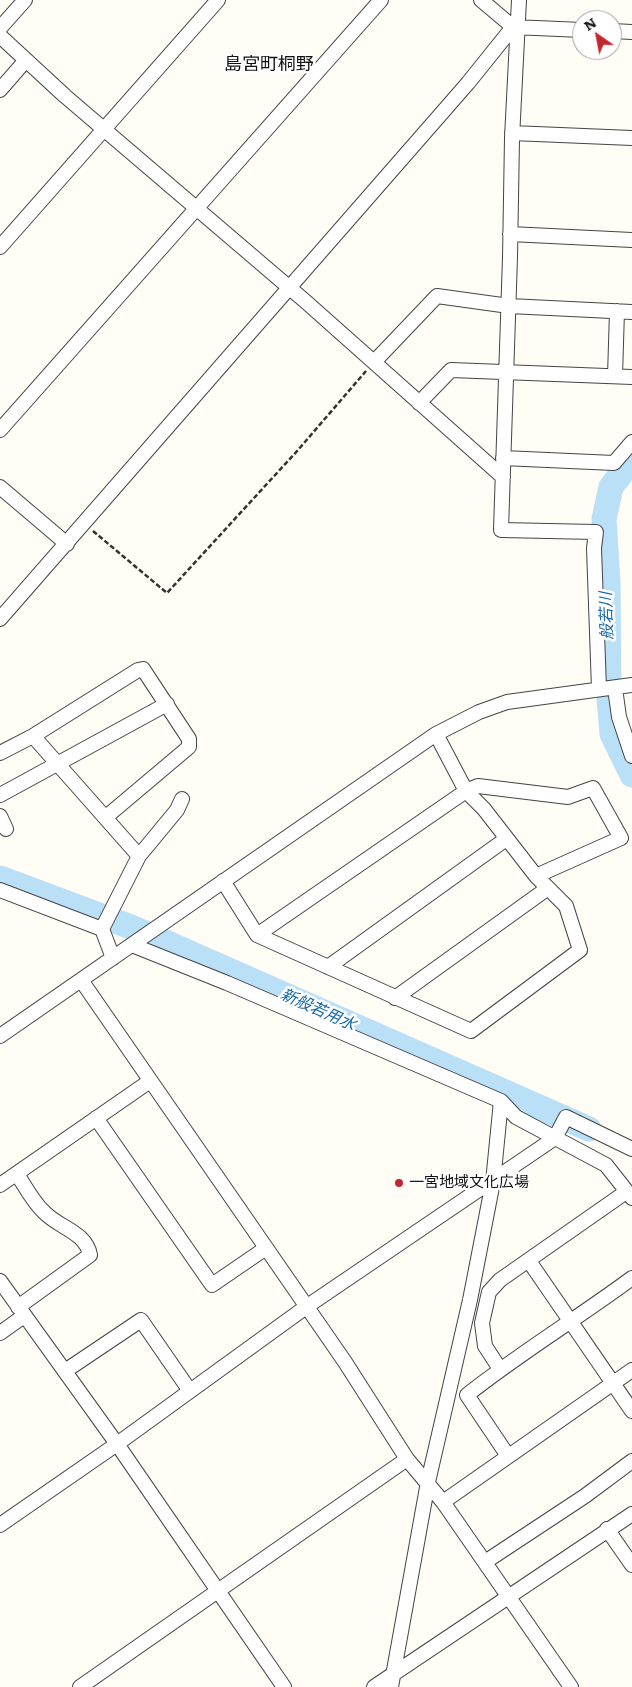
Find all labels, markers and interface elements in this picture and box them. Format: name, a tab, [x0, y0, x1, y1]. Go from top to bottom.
north arrow	[572, 10, 622, 60]
text: N	[579, 12, 600, 35]
district label: 島宮町桐野	[224, 54, 314, 76]
water label: 般若川	[597, 592, 617, 640]
water label: 新般若用水	[278, 985, 358, 1035]
place label: 一宮地域文化広場	[409, 1174, 529, 1192]
marker: 一宮地域文化広場	[393, 1177, 405, 1189]

